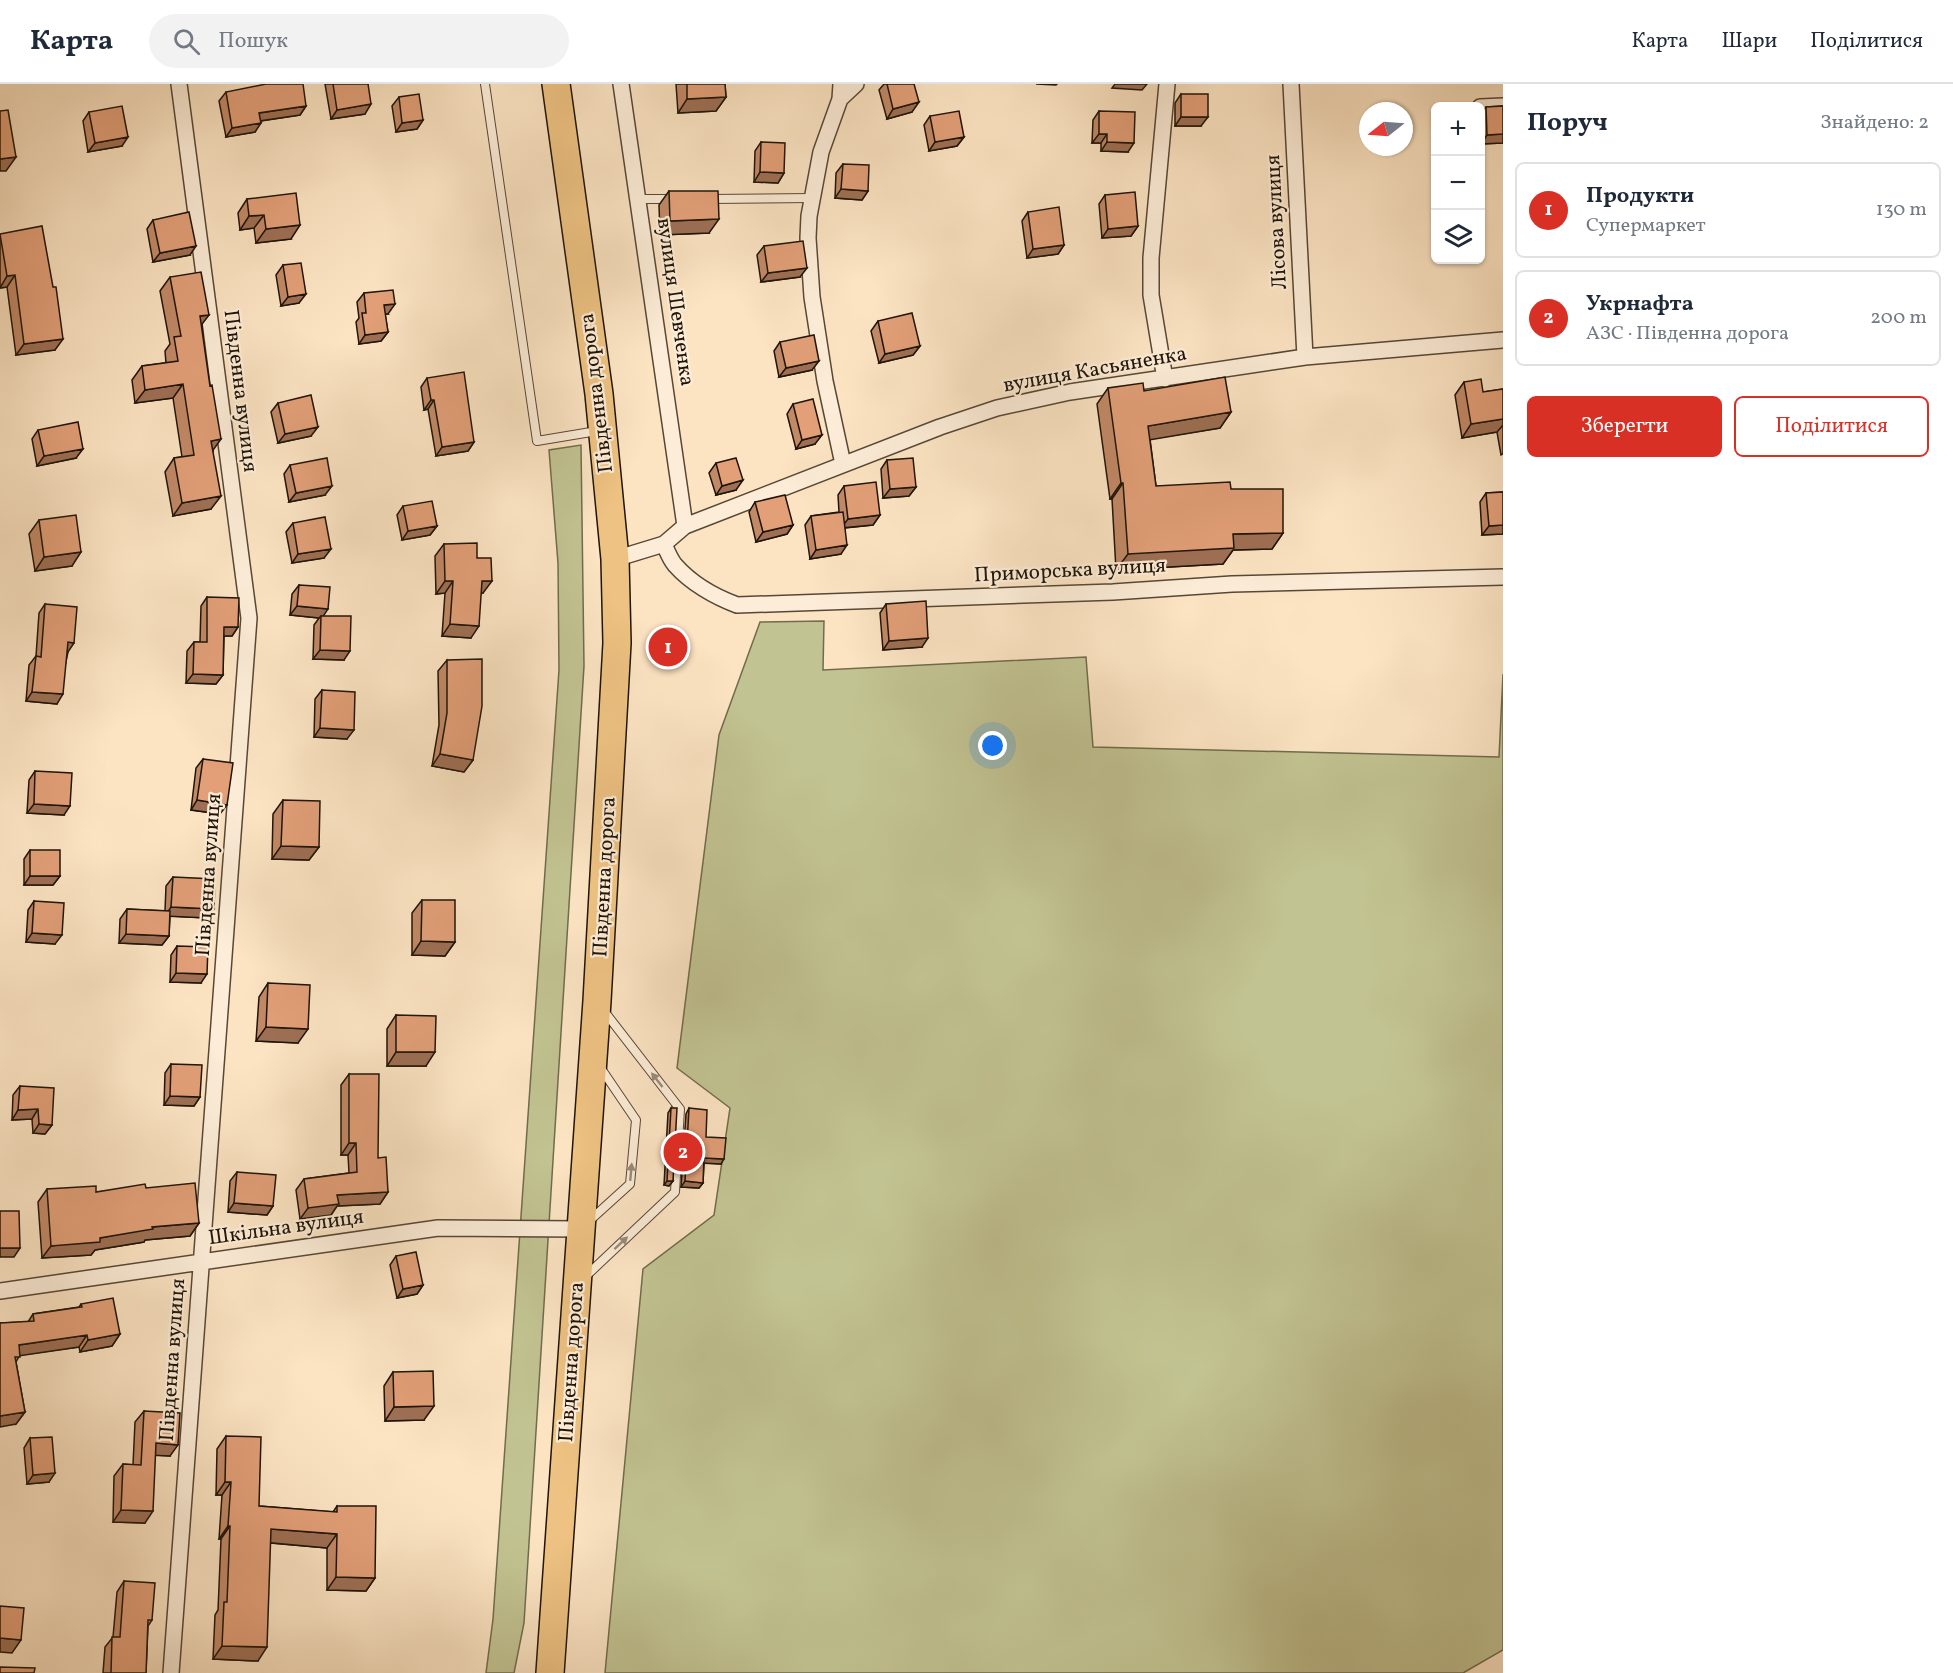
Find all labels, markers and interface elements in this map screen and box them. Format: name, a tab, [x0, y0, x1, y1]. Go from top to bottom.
search box	[149, 14, 569, 68]
text: Карта	[30, 22, 113, 61]
icon: search	[170, 25, 203, 58]
text: Пошук	[218, 26, 288, 57]
text: Карта	[1631, 27, 1688, 56]
text: Шари	[1721, 27, 1777, 56]
text: Поділитися	[1810, 27, 1923, 56]
north arrow	[1359, 102, 1413, 156]
map controls	[1431, 102, 1485, 264]
button: +	[1431, 102, 1485, 156]
text: Поруч	[1527, 105, 1608, 141]
text: Знайдено: 2	[1820, 109, 1929, 137]
street label: Лісова вулиця	[1259, 154, 1295, 290]
button: −	[1431, 156, 1485, 210]
text: Продукти	[1586, 181, 1694, 212]
text: 1	[1544, 196, 1553, 224]
text: 130 m	[1876, 196, 1927, 224]
button: layers	[1431, 210, 1485, 264]
text: Супермаркет	[1586, 212, 1706, 240]
street label: вулиця Шевченка	[649, 216, 701, 388]
text: Укрнафта	[1586, 289, 1694, 320]
text: 2	[1543, 304, 1554, 332]
text: 200 m	[1870, 304, 1927, 332]
street label: Південна вулиця	[216, 308, 264, 474]
street label: Південна дорога	[573, 312, 621, 474]
text: АЗС · Південна дорога	[1586, 320, 1789, 348]
street label: вулиця Касьяненка	[1001, 340, 1189, 400]
button: Зберегти	[1527, 396, 1722, 457]
button: Поділитися	[1734, 396, 1929, 457]
street label: Приморська вулиця	[973, 551, 1167, 591]
pin: 1	[648, 624, 688, 670]
your location	[978, 731, 1007, 760]
street label: Південна вулиця	[189, 792, 229, 958]
street label: Південна дорога	[586, 796, 624, 958]
one-way arrow	[652, 1072, 664, 1087]
pin: 2	[664, 1130, 702, 1174]
one-way arrow	[627, 1163, 636, 1182]
street label: Шкільна вулиця	[206, 1203, 366, 1253]
one-way arrow	[613, 1236, 628, 1250]
street label: Південна вулиця	[153, 1277, 193, 1443]
street label: Південна дорога	[552, 1281, 592, 1443]

